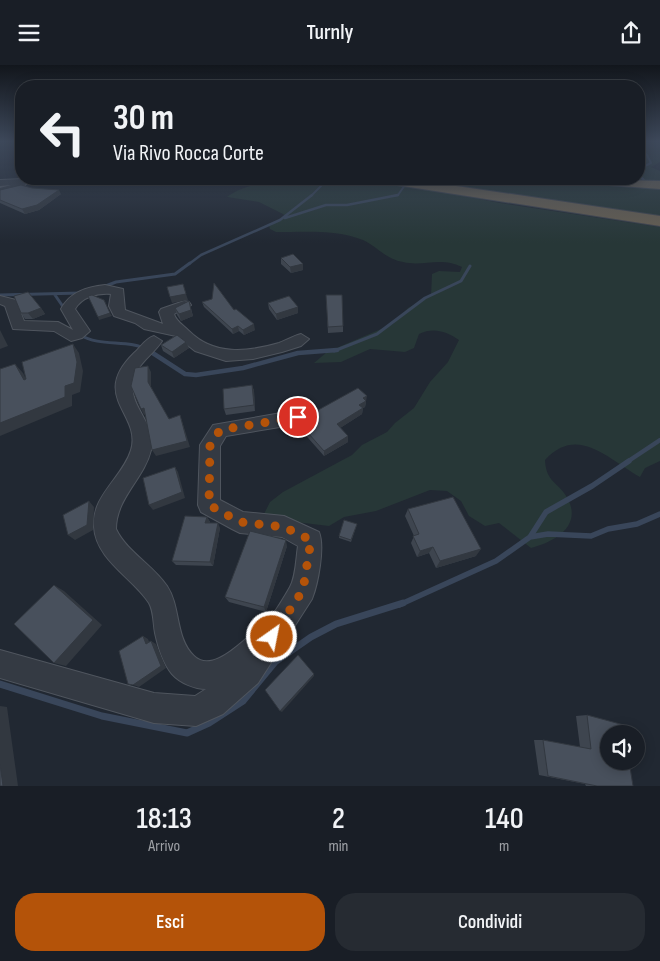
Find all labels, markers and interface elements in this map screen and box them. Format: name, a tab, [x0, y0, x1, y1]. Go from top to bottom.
icon: menu	[15, 19, 43, 47]
text: Turnly	[307, 19, 353, 46]
icon: share	[617, 19, 645, 47]
text: 30 m	[113, 97, 174, 140]
icon: left	[30, 100, 95, 165]
text: Via Rivo Rocca Corte	[113, 140, 264, 167]
pin	[277, 396, 319, 438]
icon: arrive	[284, 403, 312, 431]
position arrow	[245, 610, 297, 662]
map controls	[600, 725, 645, 770]
button: sound	[600, 725, 645, 770]
text: 18:13	[136, 801, 192, 837]
text: 2	[332, 801, 345, 837]
text: 140	[485, 801, 524, 837]
text: Arrivo	[148, 837, 180, 856]
text: min	[328, 837, 348, 856]
text: m	[499, 837, 509, 856]
button: Esci	[15, 893, 325, 951]
button: Condividi	[335, 893, 645, 951]

